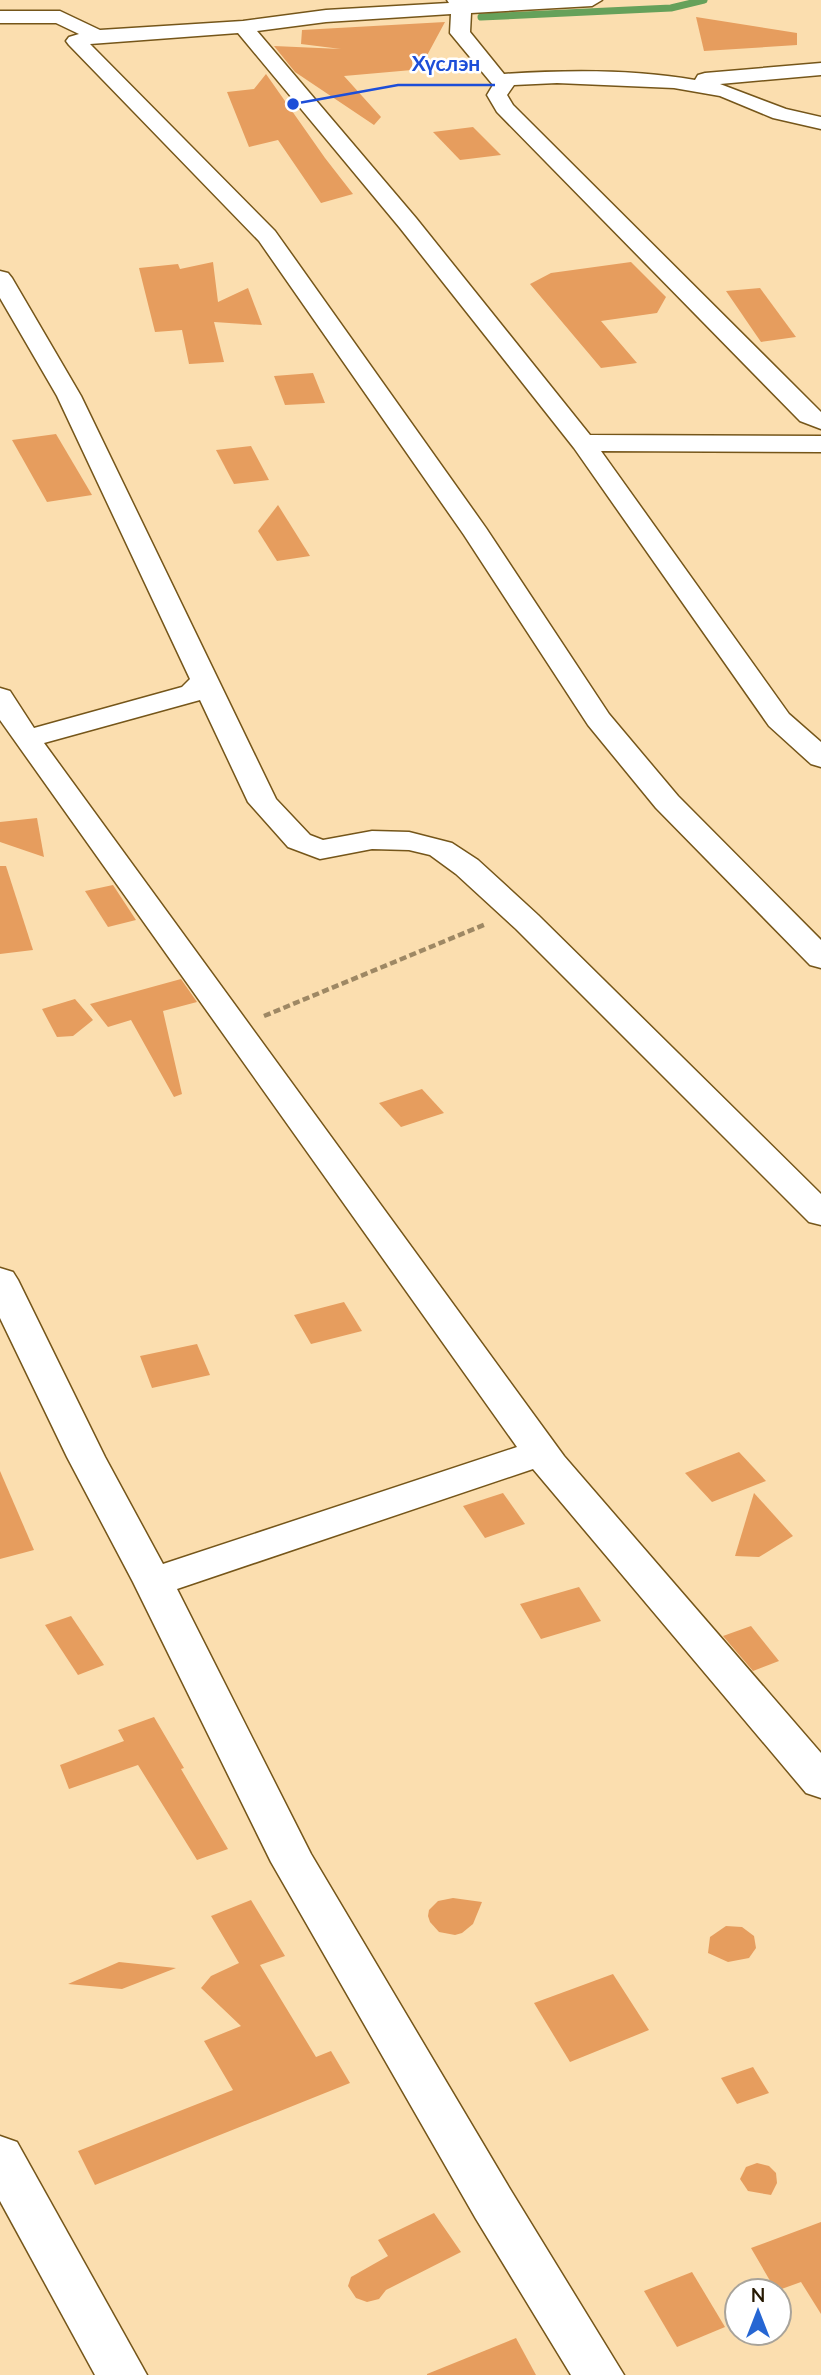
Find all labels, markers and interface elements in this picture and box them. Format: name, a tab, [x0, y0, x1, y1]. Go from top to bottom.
callout: Хүслэн	[398, 43, 495, 85]
text: Хүслэн	[412, 50, 480, 75]
north arrow	[723, 2277, 793, 2347]
text: N	[751, 2283, 765, 2306]

